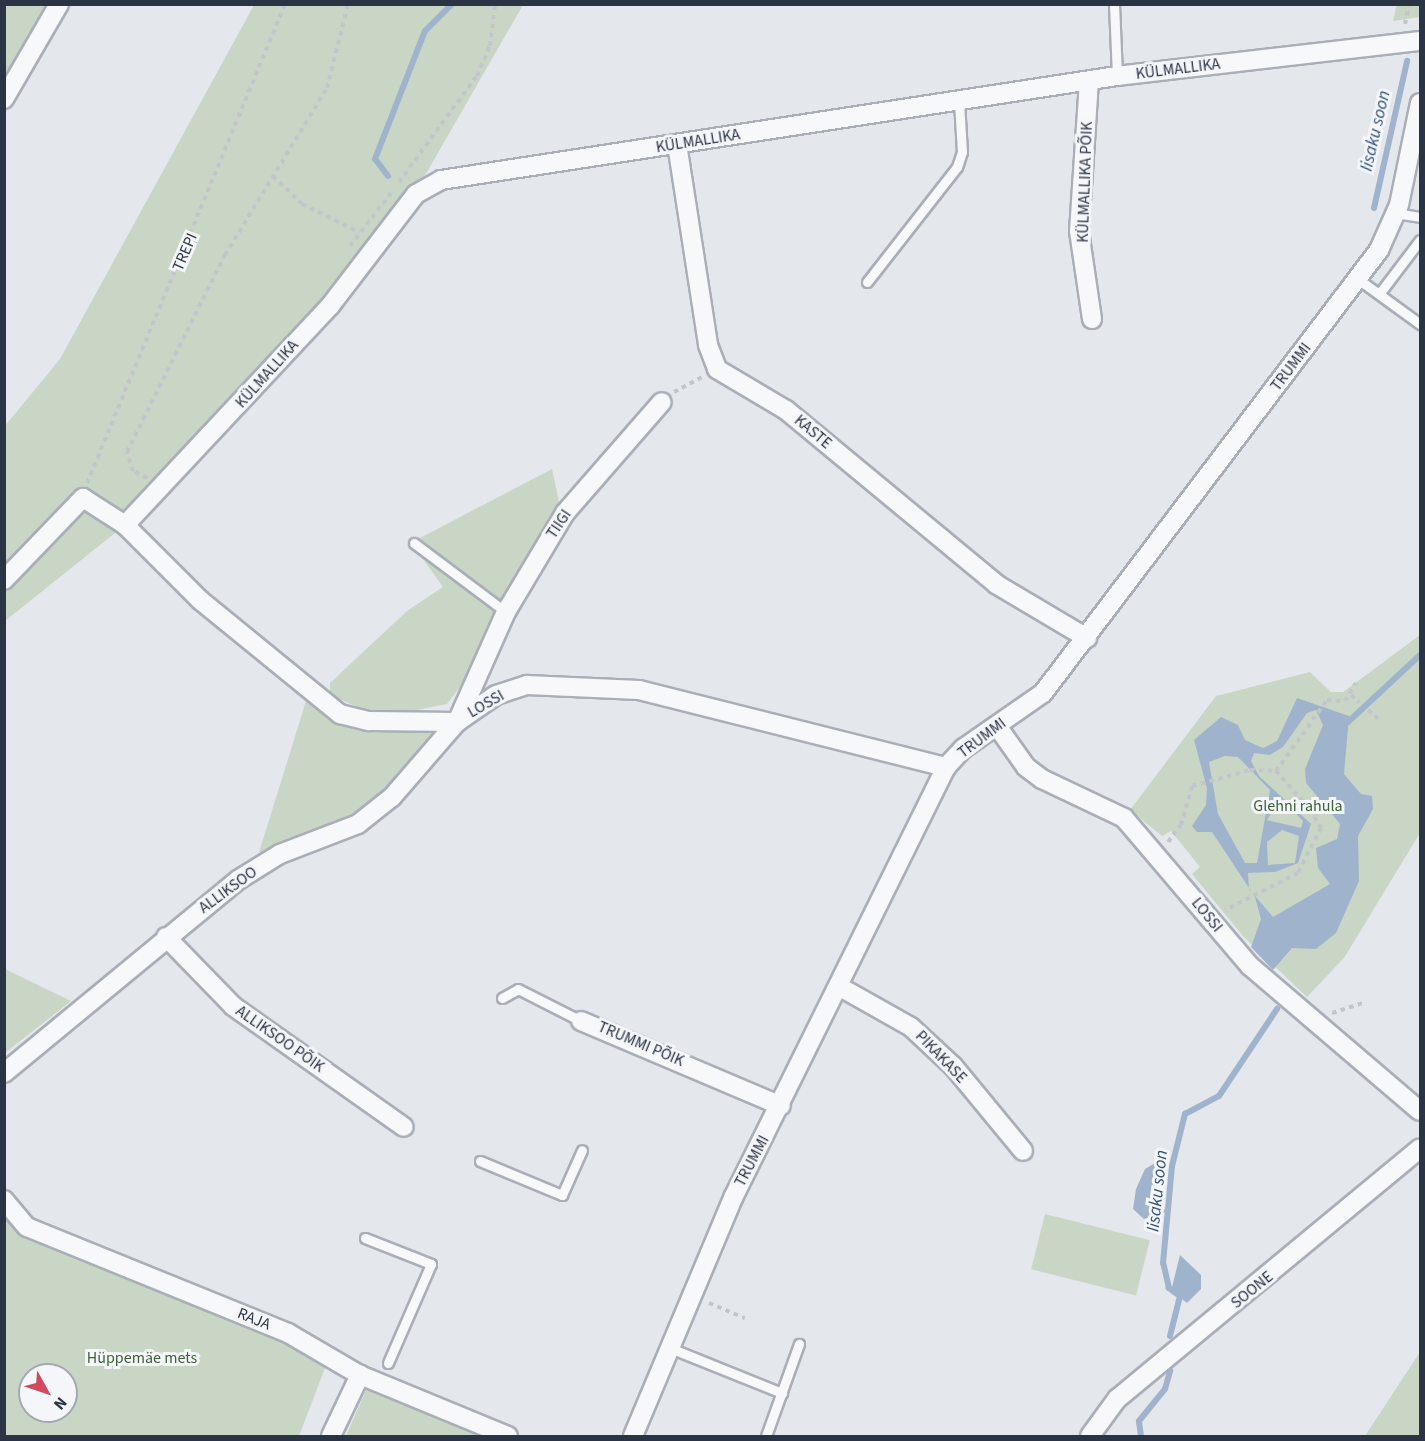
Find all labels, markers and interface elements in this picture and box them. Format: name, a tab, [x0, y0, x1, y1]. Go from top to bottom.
street label: KÜLMALLIKA	[1135, 54, 1221, 84]
water label: Iisaku soon	[1356, 89, 1396, 173]
street label: KÜLMALLIKA PÕIK	[1073, 121, 1097, 243]
street label: KÜLMALLIKA	[655, 125, 741, 157]
street label: TREPI	[168, 230, 202, 274]
street label: KÜLMALLIKA	[231, 336, 303, 412]
street label: TRUMMI	[1267, 339, 1315, 395]
street label: KASTE	[790, 411, 836, 453]
street label: TIIGI	[542, 506, 576, 542]
street label: LOSSI	[464, 686, 508, 722]
street label: TRUMMI	[954, 714, 1010, 762]
park label: Glehni rahula	[1253, 796, 1343, 816]
street label: ALLIKSOO	[195, 862, 261, 918]
street label: LOSSI	[1187, 894, 1227, 936]
street label: ALLIKSOO PÕIK	[232, 1001, 328, 1077]
street label: TRUMMI PÕIK	[595, 1017, 687, 1071]
street label: PIKAKASE	[911, 1027, 971, 1087]
street label: TRUMMI	[731, 1132, 773, 1190]
water label: Iisaku soon	[1143, 1149, 1173, 1233]
street label: SOONE	[1227, 1267, 1277, 1313]
street label: RAJA	[235, 1304, 273, 1334]
park label: Hüppemäe mets	[87, 1348, 197, 1368]
north arrow	[18, 1363, 78, 1423]
text: N	[48, 1392, 72, 1414]

